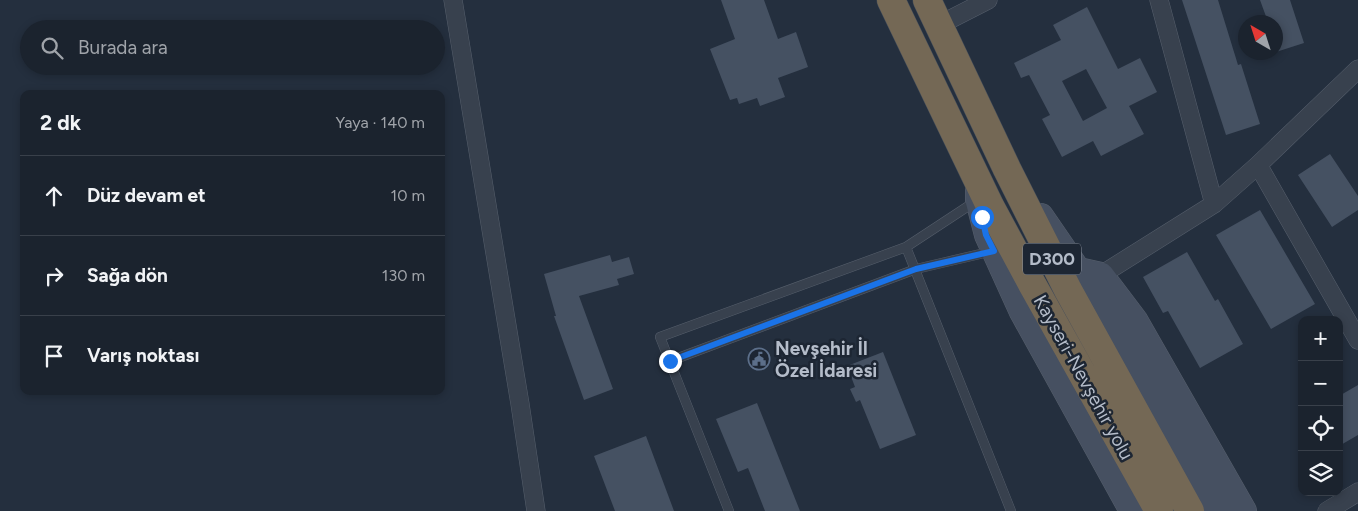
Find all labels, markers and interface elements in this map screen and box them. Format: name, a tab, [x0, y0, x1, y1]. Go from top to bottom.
north arrow	[1238, 15, 1283, 60]
search box	[20, 20, 445, 75]
icon: search	[38, 34, 66, 62]
text: Burada ara	[78, 36, 168, 59]
text: 2 dk	[40, 110, 81, 135]
text: Yaya · 140 m	[336, 113, 425, 132]
icon: ahead	[40, 182, 68, 210]
text: Düz devam et	[87, 184, 206, 207]
text: 10 m	[391, 186, 425, 205]
route start	[971, 206, 994, 229]
road number: D300	[1023, 243, 1081, 274]
icon: right	[40, 262, 68, 290]
text: Sağa dön	[87, 264, 168, 287]
text: 130 m	[382, 266, 425, 285]
street label: Kayseri-Nevşehir yolu	[1029, 291, 1138, 464]
map controls	[1298, 316, 1343, 496]
button: +	[1298, 316, 1343, 361]
place label: Nevşehir İl Özel İdaresi	[775, 337, 877, 382]
icon: arrive	[40, 342, 68, 370]
text: Varış noktası	[87, 344, 199, 367]
public building icon: Nevşehir İl Özel İdaresi	[747, 347, 771, 371]
route end	[659, 350, 682, 373]
button: −	[1298, 361, 1343, 406]
button: locate	[1298, 406, 1343, 451]
button: layers	[1298, 451, 1343, 496]

